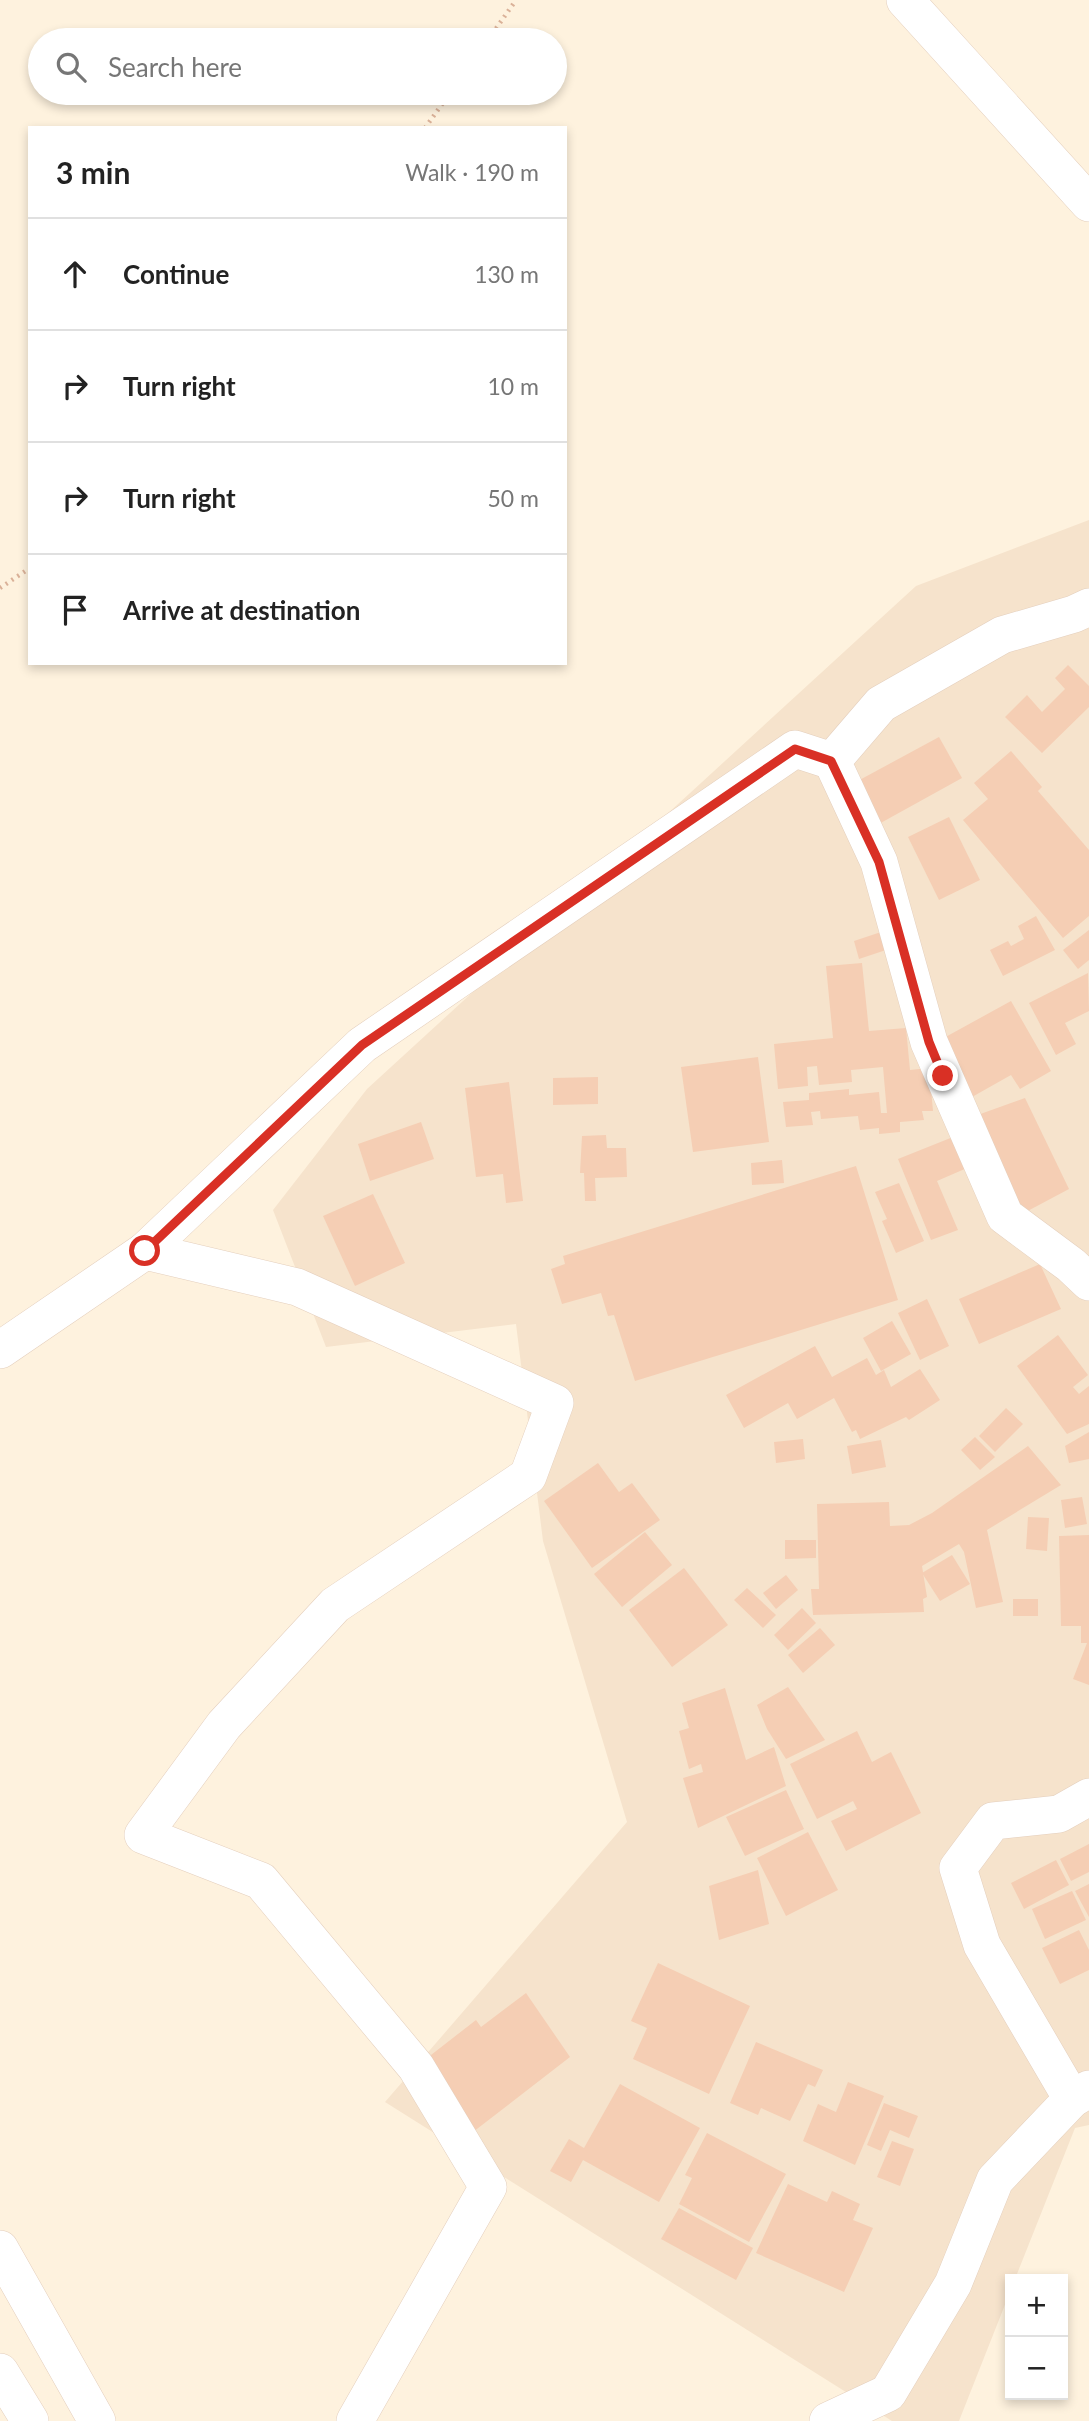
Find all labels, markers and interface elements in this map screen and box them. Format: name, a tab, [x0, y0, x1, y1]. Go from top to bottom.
search box	[28, 28, 567, 105]
icon: search	[52, 48, 90, 86]
text: Search here	[108, 51, 242, 83]
text: 3 min	[56, 154, 130, 190]
text: Walk · 190 m	[405, 158, 539, 186]
icon: ahead	[56, 255, 94, 293]
text: Continue	[123, 258, 229, 290]
text: 130 m	[474, 260, 539, 288]
icon: right	[56, 367, 94, 405]
text: Turn right	[123, 370, 236, 402]
text: 10 m	[488, 372, 539, 400]
icon: right	[56, 479, 94, 517]
text: Turn right	[123, 482, 236, 514]
text: 50 m	[488, 484, 539, 512]
icon: arrive	[56, 591, 94, 629]
text: Arrive at destination	[123, 594, 360, 626]
route end	[927, 1060, 958, 1091]
route start	[129, 1235, 160, 1266]
map controls	[1005, 2274, 1068, 2400]
button: +	[1005, 2274, 1068, 2337]
button: −	[1005, 2337, 1068, 2400]

